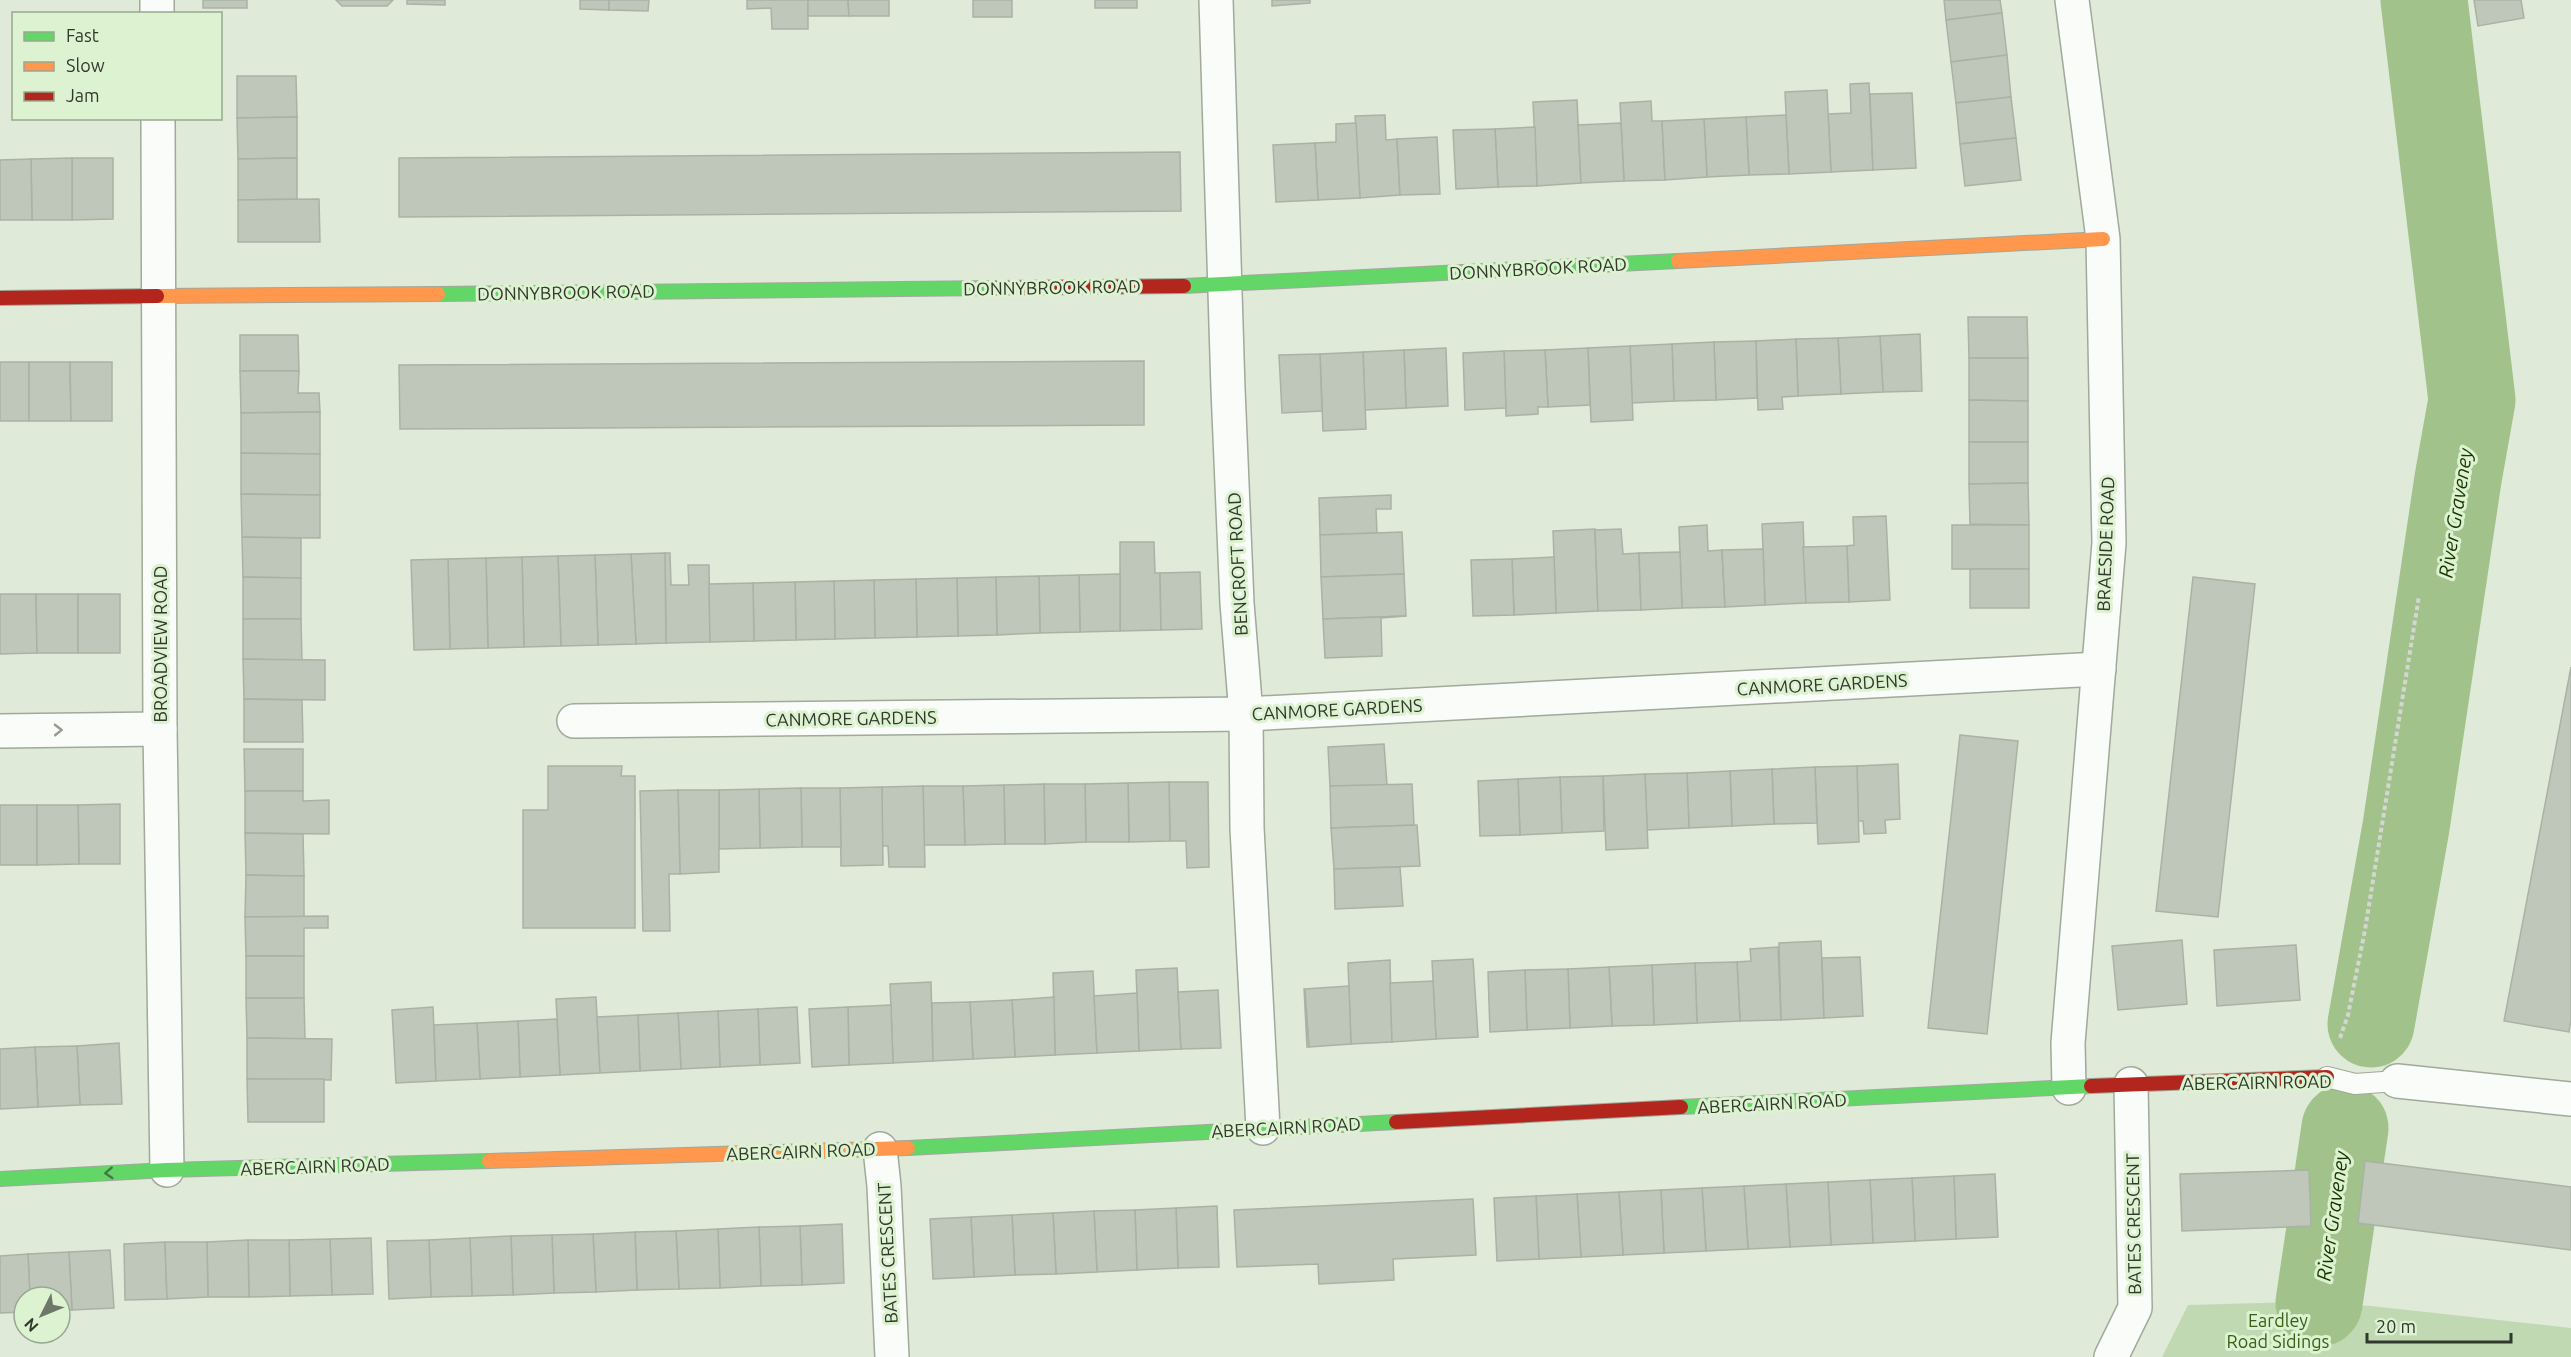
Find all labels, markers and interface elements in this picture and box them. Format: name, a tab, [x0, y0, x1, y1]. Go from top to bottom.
legend	[12, 12, 222, 120]
text: Fast	[66, 25, 99, 45]
text: Slow	[66, 55, 105, 75]
text: Jam	[66, 85, 100, 105]
street label: DONNYBROOK ROAD	[1449, 253, 1627, 283]
street label: DONNYBROOK ROAD	[963, 275, 1141, 299]
street label: DONNYBROOK ROAD	[477, 280, 655, 304]
water label: River Graveney	[2433, 446, 2477, 579]
street label: BRAESIDE ROAD	[2093, 476, 2117, 612]
street label: BENCROFT ROAD	[1223, 492, 1251, 636]
street label: BROADVIEW ROAD	[150, 566, 170, 722]
street label: CANMORE GARDENS	[1736, 670, 1908, 698]
street label: CANMORE GARDENS	[1251, 695, 1423, 723]
street label: CANMORE GARDENS	[765, 707, 937, 729]
one-way arrow	[54, 724, 63, 736]
street label: ABERCAIRN ROAD	[2182, 1071, 2332, 1093]
street label: ABERCAIRN ROAD	[1697, 1089, 1847, 1117]
street label: ABERCAIRN ROAD	[1211, 1113, 1361, 1141]
street label: ABERCAIRN ROAD	[726, 1138, 876, 1164]
water label: River Graveney	[2312, 1149, 2353, 1282]
street label: ABERCAIRN ROAD	[240, 1153, 390, 1179]
street label: BATES CRESCENT	[2122, 1153, 2144, 1295]
one-way arrow	[104, 1167, 113, 1180]
street label: BATES CRESCENT	[873, 1182, 901, 1324]
north arrow	[12, 1285, 72, 1345]
scale bar	[2367, 1306, 2511, 1344]
park label: Eardley Road Sidings	[2227, 1310, 2330, 1351]
text: N	[20, 1315, 42, 1336]
text: 20 m	[2376, 1316, 2416, 1336]

